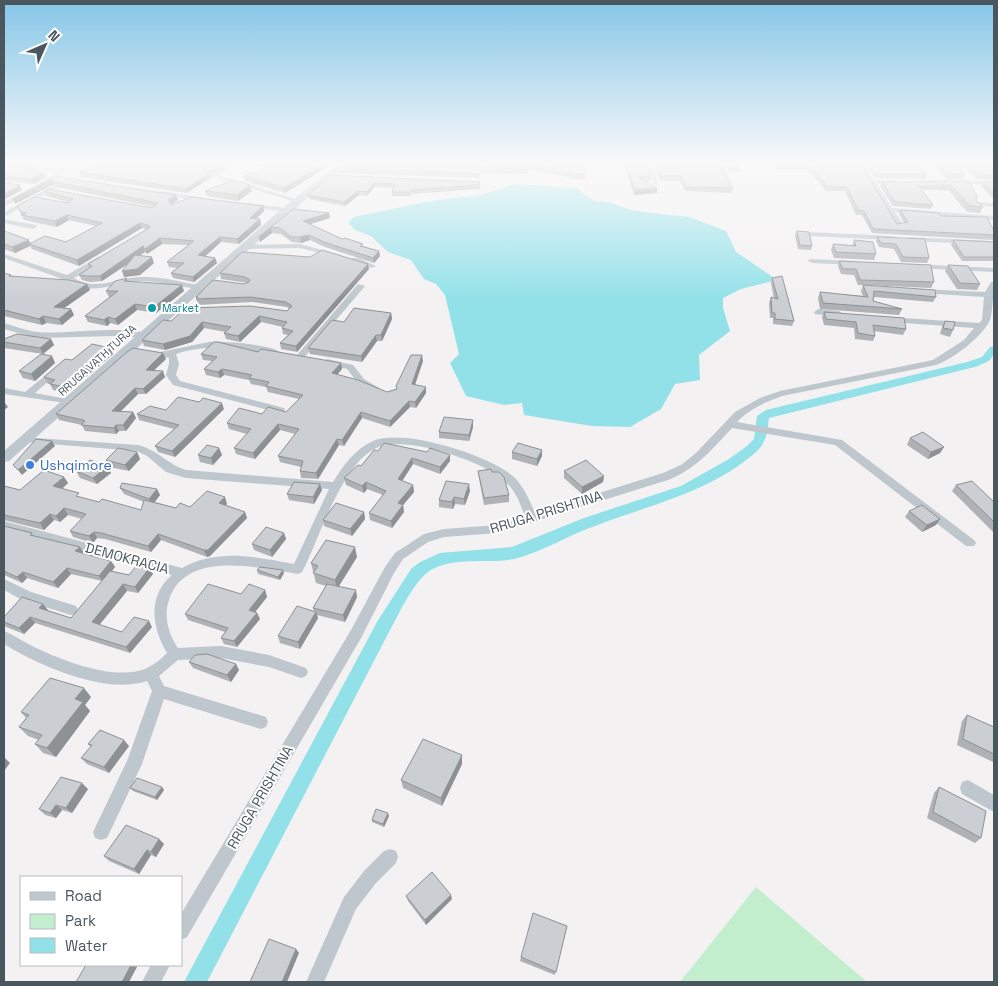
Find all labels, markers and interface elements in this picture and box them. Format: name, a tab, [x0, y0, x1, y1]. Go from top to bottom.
north arrow	[20, 20, 70, 70]
text: N	[45, 26, 64, 45]
place label: Market	[162, 301, 199, 315]
marker: Market	[146, 302, 158, 314]
street label: RRUGA VATH TURJA	[55, 321, 139, 399]
place label: Ushqimore	[40, 456, 112, 474]
marker: Ushqimore	[24, 459, 36, 471]
street label: RRUGA PRISHTINA	[488, 486, 605, 538]
street label: DEMOKRACIA	[83, 538, 171, 578]
street label: RRUGA PRISHTINA	[223, 742, 297, 852]
legend	[20, 876, 182, 966]
text: Road	[65, 886, 102, 905]
text: Park	[65, 911, 96, 930]
text: Water	[65, 936, 108, 955]

